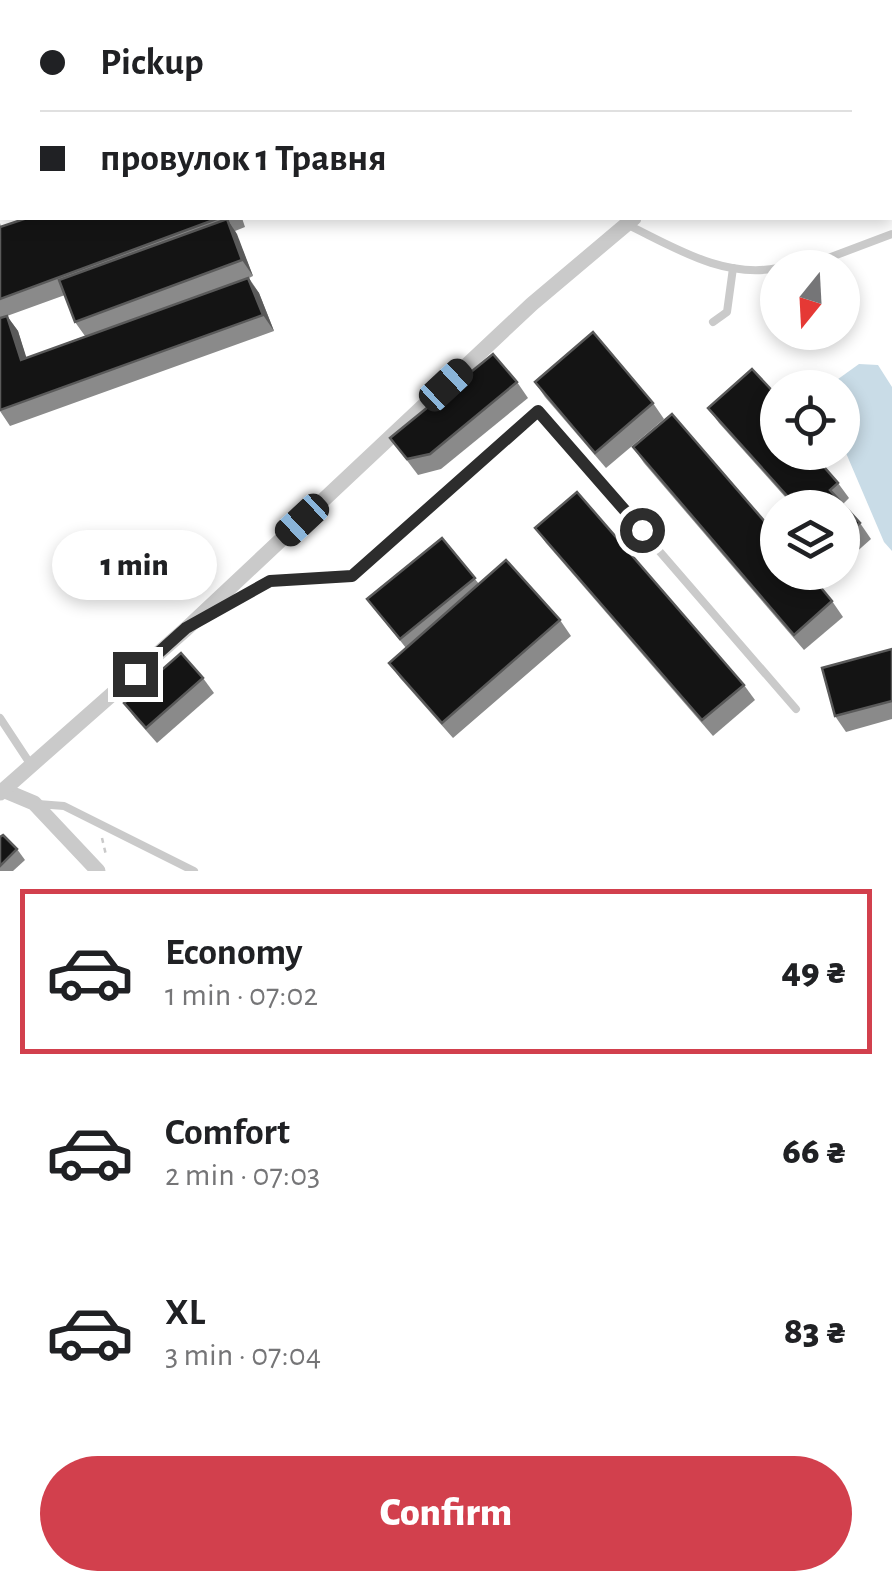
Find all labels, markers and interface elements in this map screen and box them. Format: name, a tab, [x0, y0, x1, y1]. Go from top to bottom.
text: Pickup	[100, 44, 204, 82]
text: провулок 1 Травня	[100, 140, 387, 178]
north arrow	[760, 250, 860, 350]
map controls	[760, 250, 860, 590]
car	[414, 354, 478, 416]
button: locate	[760, 370, 860, 470]
car	[270, 489, 334, 551]
button: layers	[760, 490, 860, 590]
route start	[620, 508, 665, 553]
callout: 1 min	[52, 529, 218, 599]
text: 1 min	[100, 549, 169, 581]
route end	[113, 652, 158, 697]
icon: car	[45, 927, 135, 1017]
text: Economy	[165, 934, 303, 972]
text: 49 ₴	[781, 953, 847, 991]
text: 1 min · 07:02	[165, 979, 318, 1011]
icon: car	[45, 1107, 135, 1197]
text: Comfort	[165, 1114, 290, 1152]
text: 66 ₴	[782, 1133, 847, 1171]
text: 2 min · 07:03	[165, 1159, 320, 1191]
icon: car	[45, 1287, 135, 1377]
text: XL	[165, 1294, 205, 1332]
text: 83 ₴	[784, 1313, 847, 1351]
text: 3 min · 07:04	[165, 1339, 321, 1371]
button: Confirm	[40, 1456, 852, 1571]

